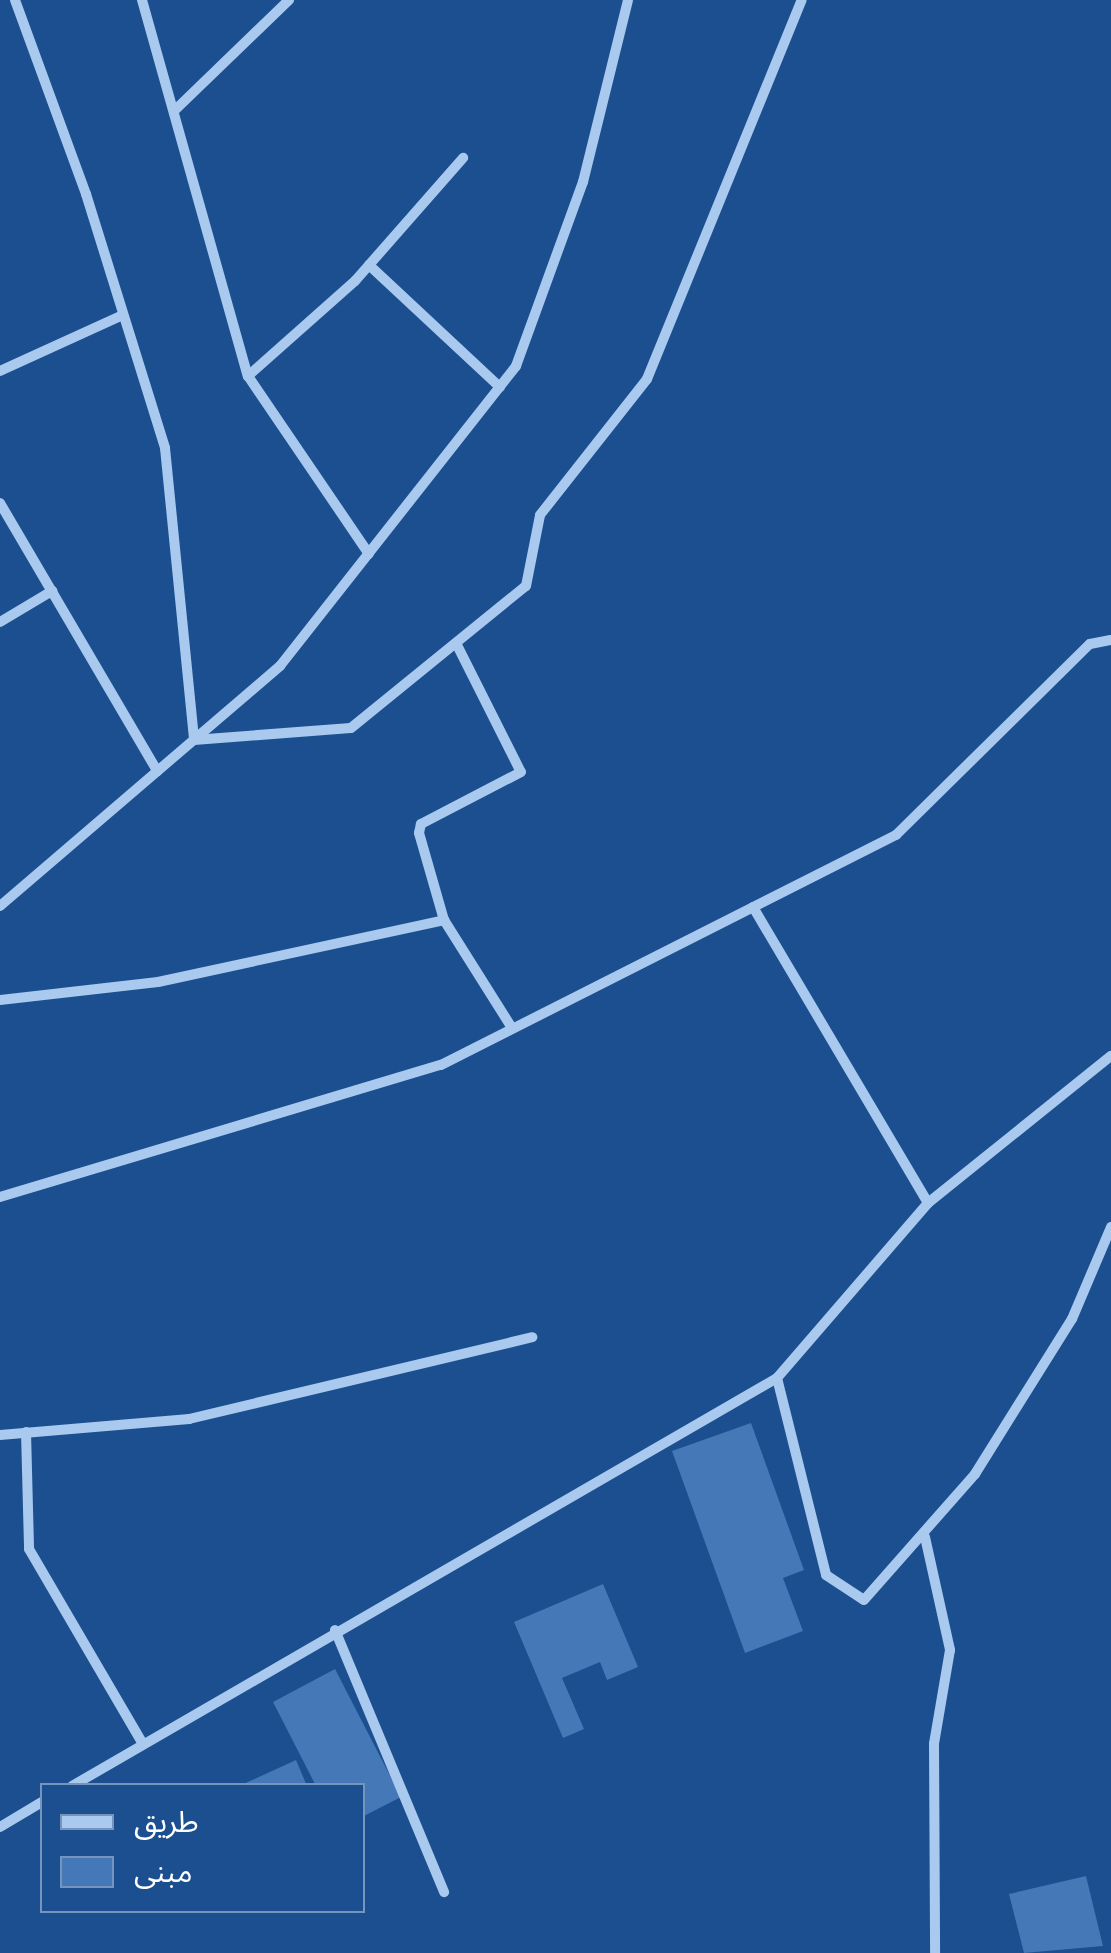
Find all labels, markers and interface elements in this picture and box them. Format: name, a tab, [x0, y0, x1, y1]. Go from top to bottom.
legend	[40, 1783, 365, 1913]
text: طريق	[134, 1802, 199, 1843]
text: مبنى	[134, 1852, 192, 1893]

